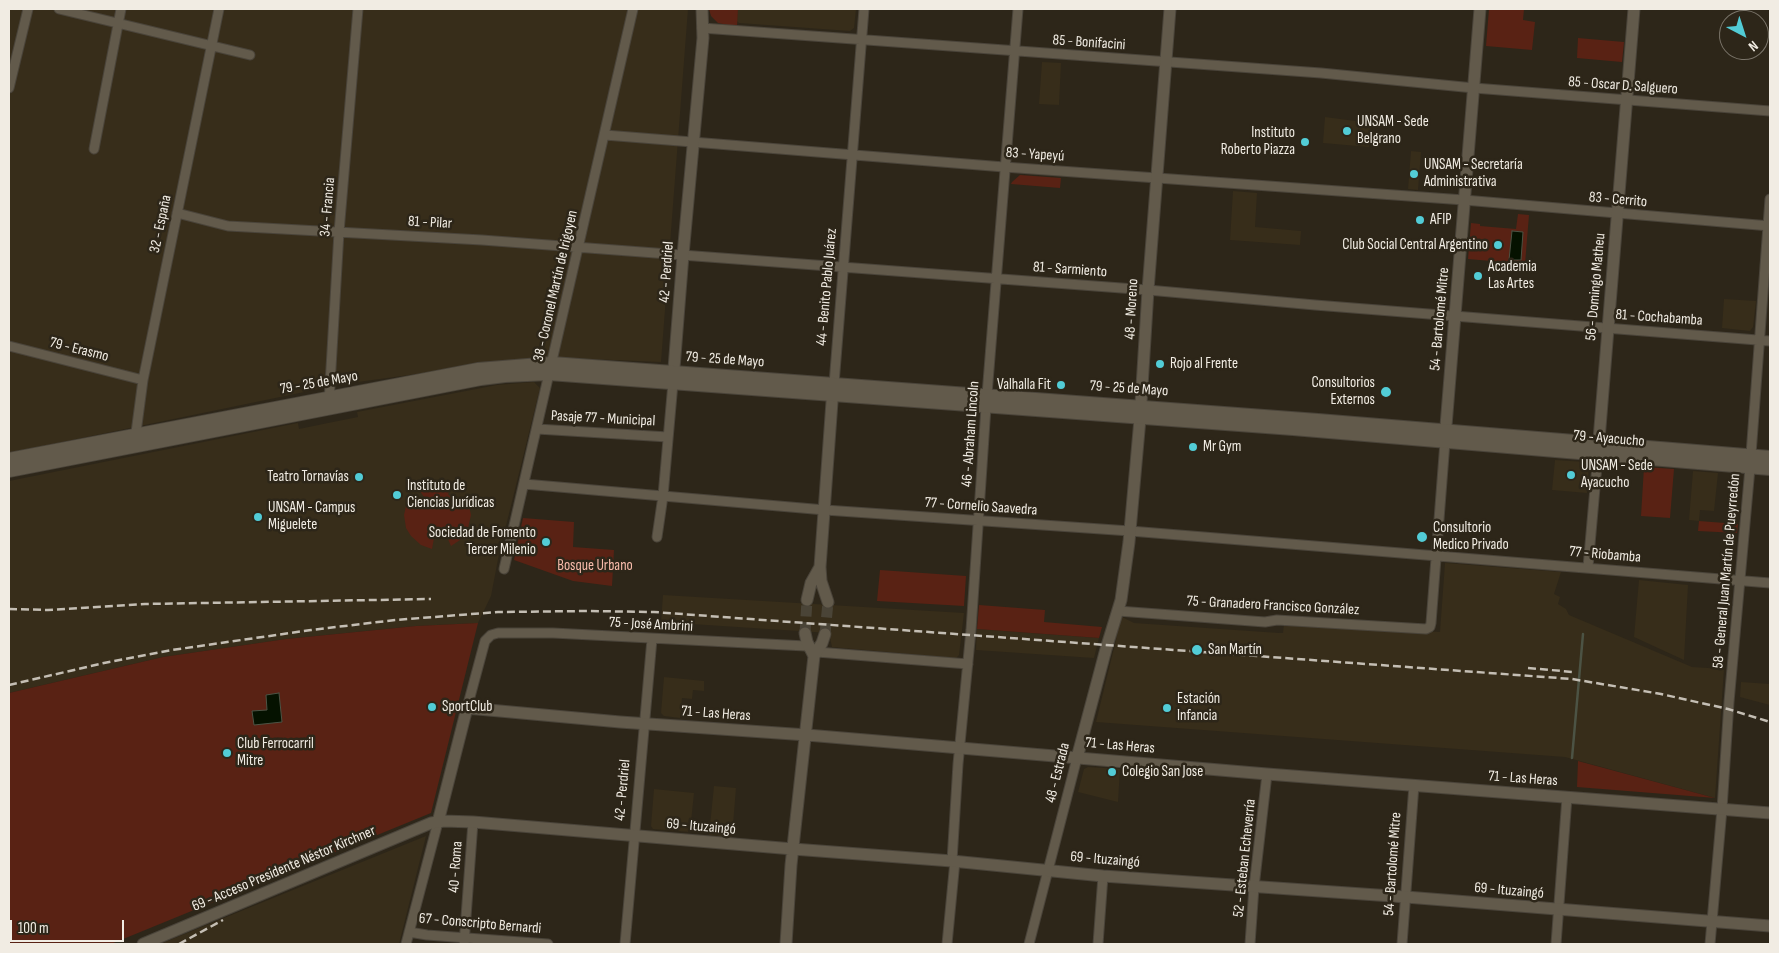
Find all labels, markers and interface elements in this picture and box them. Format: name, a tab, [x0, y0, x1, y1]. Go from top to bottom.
north arrow	[1719, 10, 1769, 60]
street label: 85 - Bonifacini	[1052, 31, 1126, 55]
text: N	[1745, 37, 1762, 55]
street label: 85 - Oscar D. Salguero	[1568, 73, 1678, 99]
place label: UNSAM - Sede Belgrano	[1357, 113, 1429, 148]
place label: Instituto Roberto Piazza	[1221, 124, 1295, 159]
marker: UNSAM - Sede Belgrano	[1341, 125, 1353, 137]
marker: Instituto Roberto Piazza	[1299, 136, 1311, 148]
street label: 83 - Yapeyú	[1005, 144, 1065, 166]
place label: UNSAM - Secretaría Administrativa	[1424, 156, 1523, 191]
marker: UNSAM - Secretaría Administrativa	[1408, 168, 1420, 180]
street label: 34 - Francia	[316, 177, 340, 237]
street label: 83 - Cerrito	[1588, 188, 1648, 212]
street label: 32 - España	[146, 194, 176, 254]
street label: 38 - Coronel Martín de Irigoyen	[530, 209, 582, 363]
place label: AFIP	[1430, 211, 1452, 229]
street label: 81 - Pilar	[408, 213, 452, 233]
marker: AFIP	[1414, 214, 1426, 226]
street label: 44 - Benito Pablo Juárez	[813, 227, 841, 347]
street label: 56 - Domingo Matheu	[1582, 233, 1610, 341]
place label: Club Social Central Argentino	[1342, 236, 1488, 254]
marker: Club Social Central Argentino	[1492, 239, 1504, 251]
street label: 42 - Perdriel	[656, 241, 678, 303]
street label: 81 - Sarmiento	[1032, 258, 1108, 282]
place label: Academia Las Artes	[1488, 258, 1537, 293]
street label: 54 - Bartolomé Mitre	[1427, 267, 1453, 371]
marker: Academia Las Artes	[1472, 270, 1484, 282]
street label: 48 - Moreno	[1121, 278, 1143, 340]
street label: 81 - Cochabamba	[1615, 306, 1703, 330]
street label: 79 - Erasmo	[48, 334, 110, 366]
street label: 79 - 25 de Mayo	[685, 348, 765, 372]
place label: Rojo al Frente	[1170, 355, 1238, 373]
marker: Rojo al Frente	[1154, 358, 1166, 370]
street label: 79 - 25 de Mayo	[279, 367, 359, 399]
place label: Consultorios Externos	[1311, 374, 1375, 409]
place label: Valhalla Fit	[997, 376, 1051, 394]
street label: 79 - 25 de Mayo	[1089, 377, 1169, 401]
marker: Valhalla Fit	[1055, 379, 1067, 391]
street label: 46 - Abraham Lincoln	[958, 380, 984, 488]
marker: Consultorios Externos	[1379, 385, 1393, 399]
street label: Pasaje 77 - Municipal	[550, 407, 656, 431]
street label: 79 - Ayacucho	[1573, 427, 1645, 451]
place label: Mr Gym	[1203, 438, 1241, 456]
marker: Mr Gym	[1187, 441, 1199, 453]
place label: UNSAM - Sede Ayacucho	[1581, 457, 1653, 492]
place label: Teatro Tornavías	[267, 468, 349, 486]
marker: UNSAM - Sede Ayacucho	[1565, 469, 1577, 481]
marker: Teatro Tornavías	[353, 471, 365, 483]
street label: 58 - General Juan Martín de Pueyrredón	[1710, 473, 1744, 669]
place label: Instituto de Ciencias Jurídicas	[407, 477, 494, 512]
marker: Instituto de Ciencias Jurídicas	[391, 489, 403, 501]
street label: 77 - Cornelio Saavedra	[924, 494, 1038, 520]
place label: UNSAM - Campus Miguelete	[268, 499, 355, 534]
marker: UNSAM - Campus Miguelete	[252, 511, 264, 523]
place label: Consultorio Medico Privado	[1433, 519, 1509, 554]
place label: Sociedad de Fomento Tercer Milenio	[429, 524, 536, 559]
marker: Consultorio Medico Privado	[1415, 530, 1429, 544]
marker: Sociedad de Fomento Tercer Milenio	[540, 536, 552, 548]
street label: 77 - Riobamba	[1568, 543, 1642, 567]
park label: Bosque Urbano	[557, 557, 633, 575]
street label: 75 - Granadero Francisco González	[1186, 592, 1360, 620]
street label: 75 - José Ambrini	[608, 614, 694, 636]
place label: San Martín	[1208, 641, 1262, 659]
marker: San Martín	[1190, 643, 1204, 657]
place label: Estación Infancia	[1177, 690, 1220, 725]
place label: SportClub	[442, 698, 492, 716]
marker: SportClub	[426, 701, 438, 713]
marker: Estación Infancia	[1161, 702, 1173, 714]
street label: 71 - Las Heras	[681, 703, 751, 725]
street label: 71 - Las Heras	[1085, 734, 1155, 758]
place label: Club Ferrocarril Mitre	[237, 735, 314, 770]
street label: 48 - Estrada	[1042, 741, 1074, 805]
marker: Club Ferrocarril Mitre	[221, 747, 233, 759]
street label: 42 - Perdriel	[611, 759, 635, 821]
place label: Colegio San Jose	[1122, 763, 1203, 781]
marker: Colegio San Jose	[1106, 766, 1118, 778]
street label: 71 - Las Heras	[1488, 768, 1558, 790]
street label: 52 - Esteban Echeverría	[1230, 798, 1260, 918]
street label: 54 - Bartolomé Mitre	[1380, 812, 1406, 916]
street label: 69 - Ituzaingó	[665, 815, 737, 839]
street label: 69 - Acceso Presidente Néstor Kirchner	[190, 822, 378, 916]
street label: 40 - Roma	[445, 841, 467, 893]
street label: 69 - Ituzaingó	[1069, 848, 1141, 872]
street label: 69 - Ituzaingó	[1473, 879, 1545, 903]
scale bar	[12, 910, 126, 942]
street label: 67 - Conscripto Bernardi	[418, 910, 542, 938]
text: 100 m	[18, 919, 49, 938]

